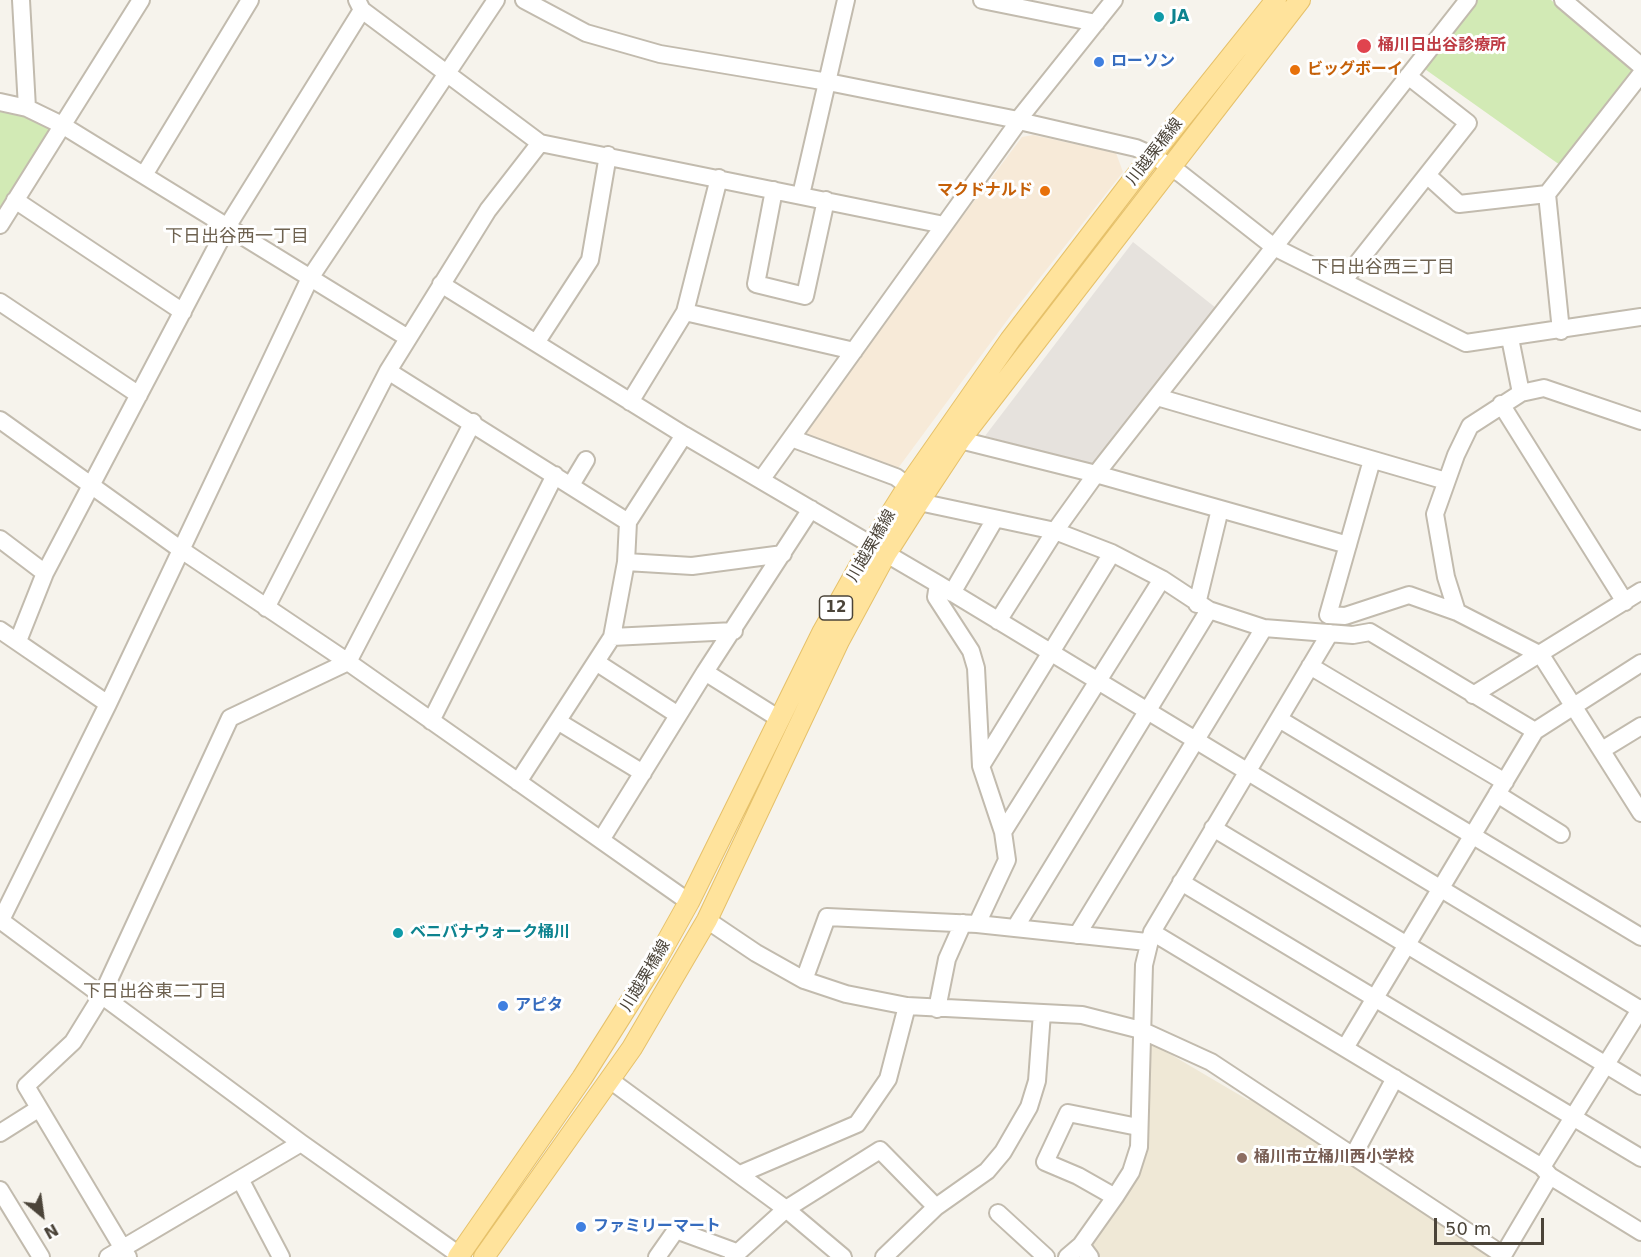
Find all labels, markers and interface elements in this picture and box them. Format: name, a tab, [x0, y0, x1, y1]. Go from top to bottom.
place label: JA	[1171, 7, 1189, 27]
marker: JA	[1152, 10, 1166, 24]
place label: 桶川日出谷診療所	[1378, 36, 1506, 56]
marker: 桶川日出谷診療所	[1355, 37, 1373, 55]
place label: ローソン	[1111, 52, 1175, 72]
marker: ローソン	[1092, 55, 1106, 69]
place label: ビッグボーイ	[1307, 60, 1403, 80]
marker: ビッグボーイ	[1288, 63, 1302, 77]
street label: 川越栗橋線	[1123, 115, 1187, 189]
place label: マクドナルド	[937, 181, 1033, 201]
marker: マクドナルド	[1038, 184, 1052, 198]
district label: 下日出谷西一丁目	[165, 226, 309, 248]
district label: 下日出谷西三丁目	[1311, 257, 1455, 279]
street label: 川越栗橋線	[844, 507, 900, 585]
road number: 12	[820, 596, 852, 620]
place label: ベニバナウォーク桶川	[410, 923, 570, 943]
marker: ベニバナウォーク桶川	[391, 926, 405, 940]
street label: 川越栗橋線	[617, 937, 675, 1015]
district label: 下日出谷東二丁目	[83, 981, 227, 1003]
place label: アピタ	[515, 996, 563, 1016]
marker: アピタ	[496, 999, 510, 1013]
place label: 桶川市立桶川西小学校	[1254, 1148, 1414, 1168]
marker: 桶川市立桶川西小学校	[1235, 1151, 1249, 1165]
north arrow	[12, 1185, 72, 1245]
scale bar	[1437, 1206, 1546, 1244]
place label: ファミリーマート	[593, 1217, 721, 1237]
text: 50 m	[1445, 1218, 1491, 1239]
text: N	[41, 1220, 61, 1243]
marker: ファミリーマート	[574, 1220, 588, 1234]

